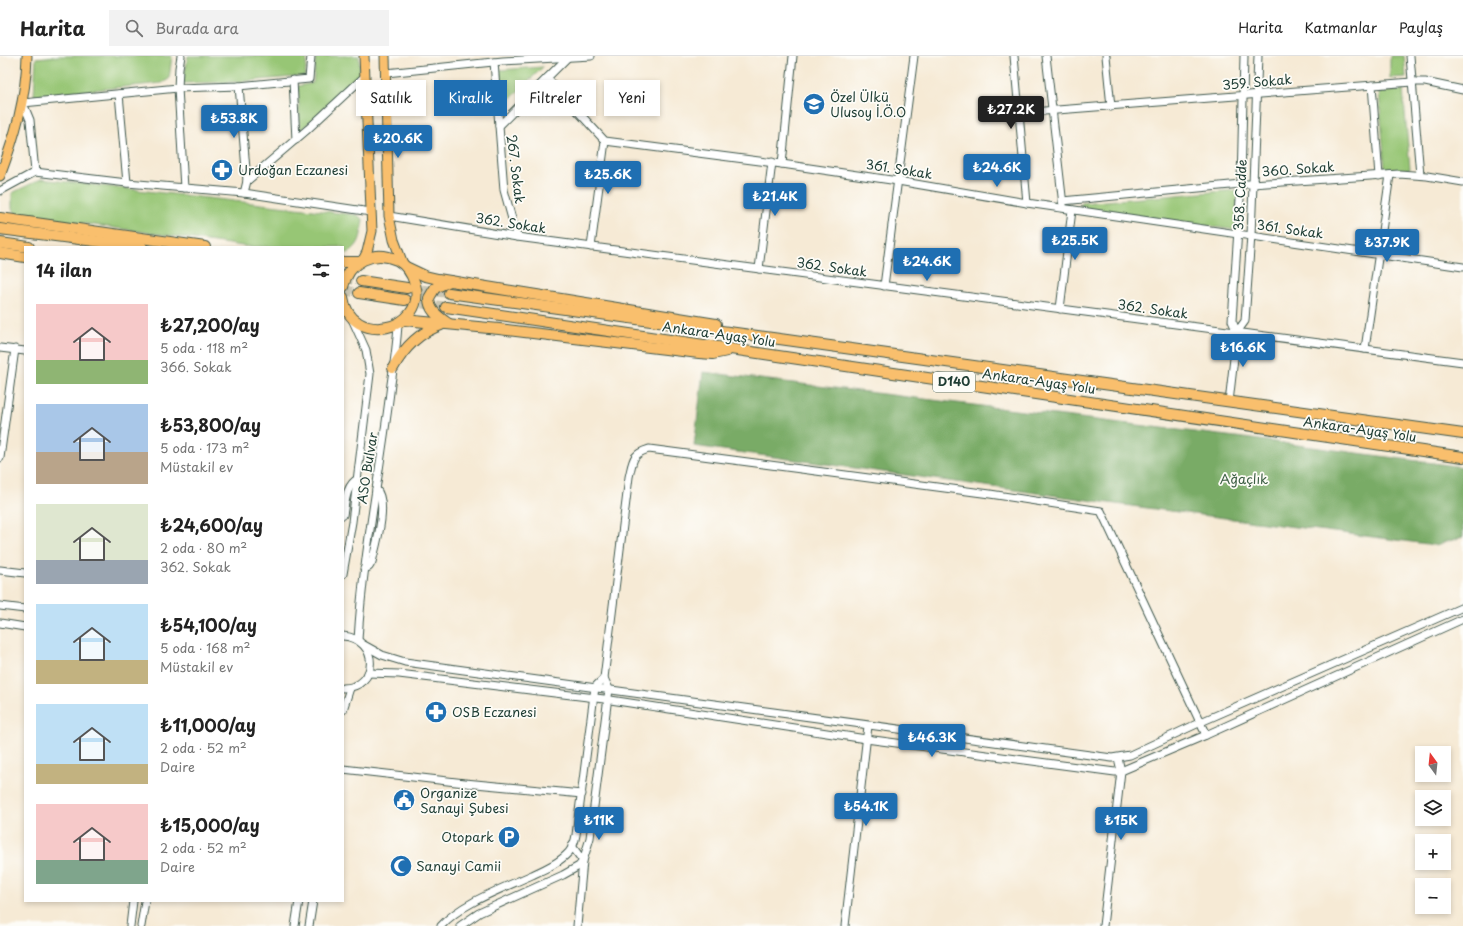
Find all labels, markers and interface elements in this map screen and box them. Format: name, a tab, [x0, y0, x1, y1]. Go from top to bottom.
search box	[109, 10, 389, 46]
text: Harita	[20, 14, 85, 42]
text: Burada ara	[155, 16, 239, 39]
icon: search	[123, 17, 145, 39]
text: Harita	[1238, 17, 1283, 38]
text: Katmanlar	[1305, 17, 1377, 38]
text: Paylaş	[1399, 17, 1443, 38]
street label: 359. Sokak	[1221, 69, 1293, 94]
chip: Satılık	[356, 80, 426, 116]
chip: Kiralık	[434, 80, 507, 116]
chip: Filtreler	[515, 80, 596, 116]
chip: Yeni	[604, 80, 660, 116]
place label: Özel Ülkü Ulusoy İ.Ö.O	[830, 87, 906, 121]
school or university icon: Özel Ülkü Ulusoy İ.Ö.O	[801, 91, 827, 117]
pin: ₺27.2K	[978, 96, 1044, 130]
text: ₺27.2K	[987, 99, 1035, 118]
pin: ₺53.8K	[201, 105, 267, 139]
text: ₺53.8K	[210, 108, 258, 127]
pin: ₺20.6K	[365, 125, 431, 159]
text: ₺20.6K	[373, 128, 423, 147]
street label: 267. Sokak	[503, 133, 530, 205]
street label: 361. Sokak	[864, 154, 934, 183]
pin: ₺24.6K	[964, 154, 1030, 188]
street label: 360. Sokak	[1261, 156, 1336, 181]
pharmacy icon: Urdoğan Eczanesi	[209, 157, 235, 183]
text: ₺24.6K	[972, 157, 1022, 176]
street label: 358. Cadde	[1228, 159, 1251, 231]
place label: Urdoğan Eczanesi	[238, 160, 348, 179]
pin: ₺25.6K	[575, 161, 641, 195]
text: ₺25.6K	[584, 164, 632, 183]
pin: ₺21.4K	[742, 183, 808, 217]
text: ₺21.4K	[752, 186, 798, 205]
street label: 362. Sokak	[474, 208, 548, 238]
street label: 361. Sokak	[1255, 214, 1325, 243]
pin: ₺25.5K	[1042, 227, 1108, 261]
pin: ₺37.9K	[1354, 229, 1420, 263]
text: ₺25.5K	[1051, 230, 1099, 249]
text: ₺37.9K	[1364, 232, 1410, 251]
pin: ₺24.6K	[894, 248, 960, 282]
text: ₺24.6K	[902, 251, 952, 270]
street label: 362. Sokak	[796, 252, 869, 281]
text: 14 ilan	[36, 257, 92, 283]
icon: filters	[310, 259, 332, 281]
street label: 362. Sokak	[1117, 294, 1190, 323]
text: ₺27,200/ay	[160, 312, 260, 338]
street label: Ankara-Ayaş Yolu	[661, 316, 777, 351]
icon: home	[68, 320, 116, 368]
pin: ₺16.6K	[1210, 334, 1276, 368]
text: ₺16.6K	[1220, 337, 1266, 356]
text: 5 oda · 118 m²	[160, 338, 248, 357]
text: 366. Sokak	[160, 357, 232, 376]
street label: Ankara-Ayaş Yolu	[981, 363, 1097, 398]
road number: D140	[933, 372, 975, 392]
street label: Ankara-Ayaş Yolu	[1302, 411, 1418, 446]
text: ₺53,800/ay	[160, 412, 261, 438]
icon: home	[68, 420, 116, 468]
street label: ASO Bulvar	[351, 431, 382, 505]
text: 5 oda · 173 m²	[160, 438, 250, 457]
text: Müstakil ev	[160, 457, 233, 476]
park label: Ağaçlık	[1220, 469, 1268, 488]
text: ₺24,600/ay	[160, 512, 263, 538]
icon: home	[68, 520, 116, 568]
text: 2 oda · 80 m²	[160, 538, 247, 557]
text: 362. Sokak	[160, 557, 231, 576]
text: ₺54,100/ay	[160, 612, 257, 638]
icon: home	[68, 620, 116, 668]
text: 5 oda · 168 m²	[160, 638, 250, 657]
text: Müstakil ev	[160, 657, 233, 676]
pharmacy icon: OSB Eczanesi	[423, 699, 449, 725]
place label: OSB Eczanesi	[452, 702, 537, 721]
text: ₺11,000/ay	[160, 712, 256, 738]
icon: home	[68, 720, 116, 768]
pin: ₺46.3K	[899, 724, 965, 758]
text: ₺46.3K	[907, 727, 957, 746]
text: 2 oda · 52 m²	[160, 738, 247, 757]
north arrow	[1415, 746, 1451, 782]
map controls	[1415, 746, 1451, 914]
text: Daire	[160, 757, 195, 776]
place label: Organize Sanayi Şubesi	[420, 783, 509, 817]
public building icon: Organize Sanayi Şubesi	[391, 787, 417, 813]
button: layers	[1415, 790, 1451, 826]
pin: ₺54.1K	[833, 793, 899, 827]
text: ₺54.1K	[843, 796, 889, 815]
pin: ₺11K	[575, 807, 623, 841]
pin: ₺15K	[1097, 807, 1145, 841]
text: ₺11K	[584, 810, 614, 829]
text: ₺15K	[1104, 810, 1138, 829]
text: ₺15,000/ay	[160, 812, 260, 838]
icon: home	[68, 820, 116, 868]
parking icon: Otopark	[496, 824, 522, 850]
place label: Otopark	[441, 827, 494, 846]
button: +	[1415, 834, 1451, 870]
text: 2 oda · 52 m²	[160, 838, 247, 857]
mosque icon: Sanayi Camii	[388, 853, 414, 879]
place label: Sanayi Camii	[416, 856, 501, 875]
text: Daire	[160, 857, 195, 876]
button: −	[1415, 878, 1451, 914]

